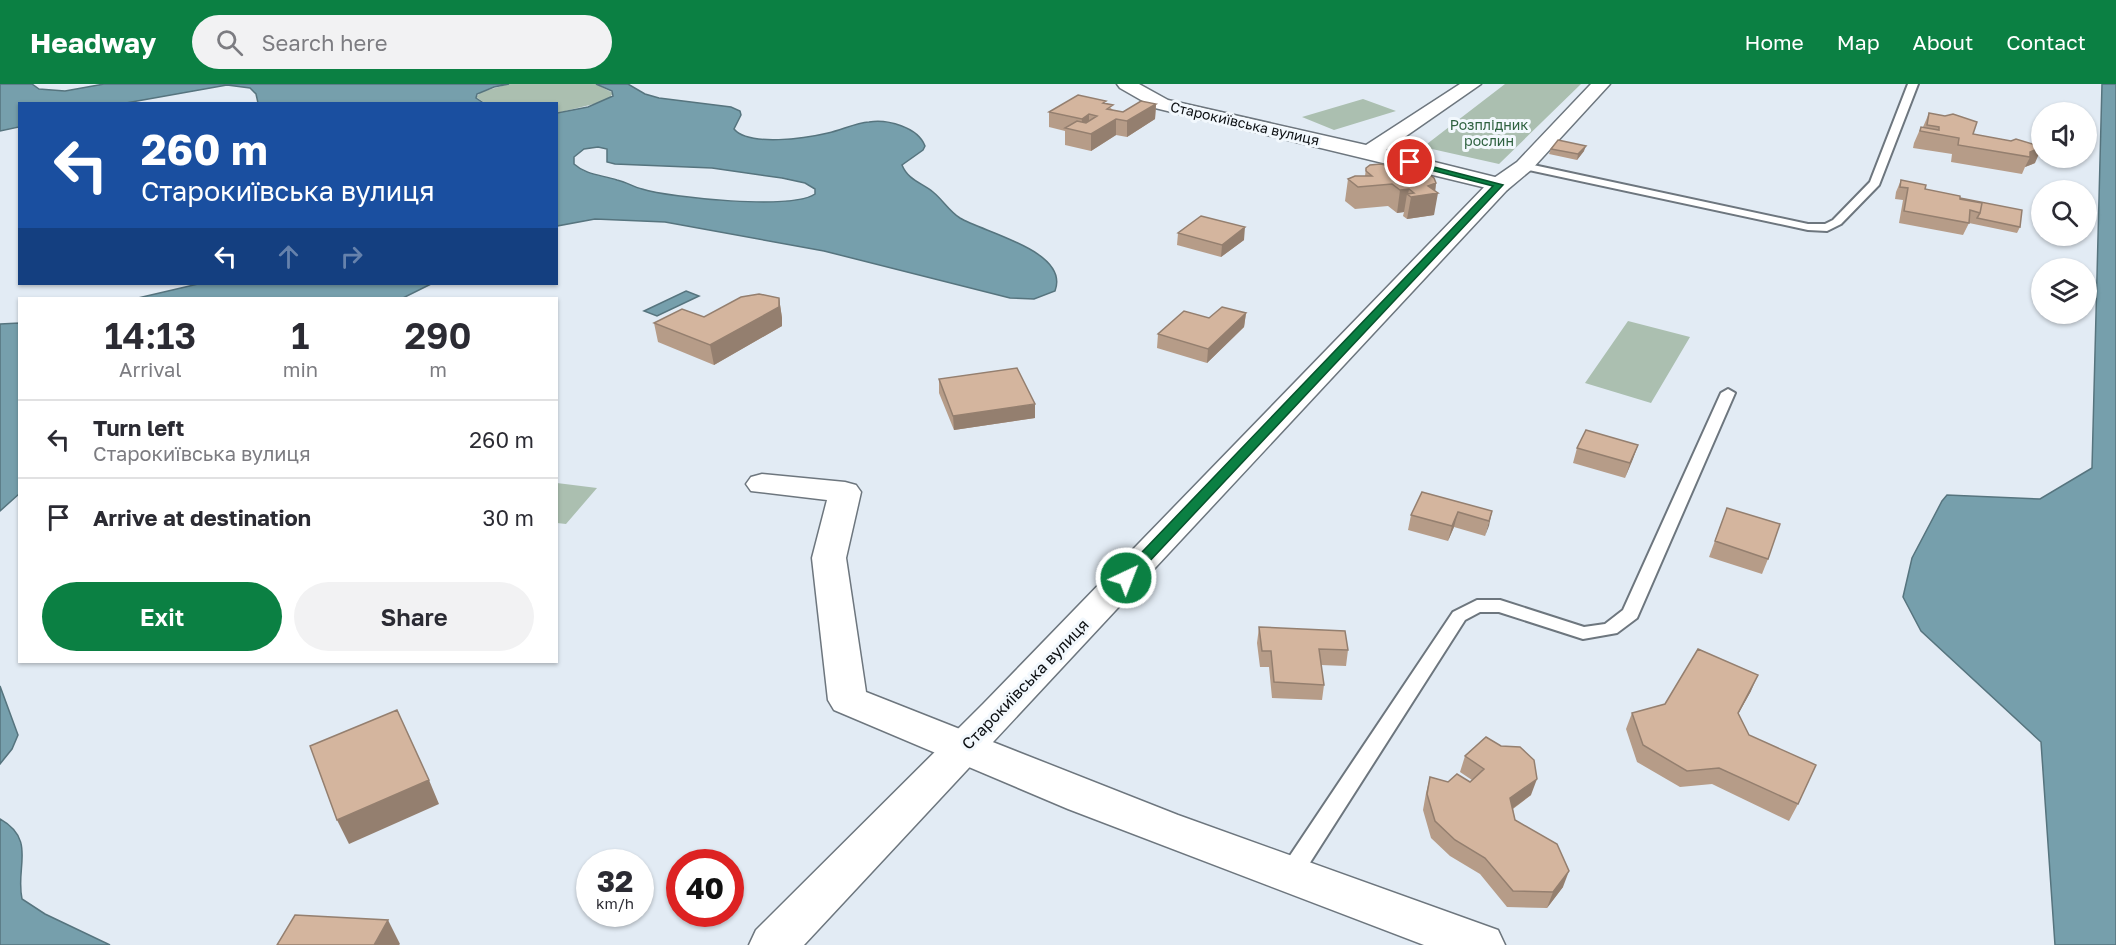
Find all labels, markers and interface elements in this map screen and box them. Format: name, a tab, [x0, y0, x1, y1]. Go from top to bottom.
search box	[192, 15, 612, 69]
text: Headway	[30, 26, 156, 59]
icon: search	[213, 26, 246, 59]
text: Search here	[261, 29, 387, 56]
text: Home	[1744, 29, 1804, 55]
text: Map	[1837, 29, 1880, 55]
text: About	[1913, 29, 1973, 55]
text: Contact	[2006, 29, 2086, 55]
street label: Старокиївська вулиця	[1169, 98, 1321, 148]
map controls	[2031, 102, 2097, 324]
button: sound	[2031, 102, 2097, 168]
park label: Розплідник рослин	[1450, 116, 1528, 149]
text: 260 m	[141, 124, 268, 174]
icon: left	[42, 126, 120, 204]
pin	[1384, 136, 1435, 187]
icon: arrive	[1393, 145, 1426, 178]
text: Старокиївська вулиця	[141, 175, 435, 207]
button: search	[2031, 180, 2097, 246]
icon: left	[209, 240, 242, 273]
icon: ahead	[272, 240, 305, 273]
icon: right	[335, 240, 368, 273]
button: layers	[2031, 258, 2097, 324]
text: 14:13	[104, 314, 196, 357]
text: 1	[291, 314, 309, 357]
text: 290	[405, 314, 472, 357]
text: Arrival	[119, 357, 182, 381]
text: min	[283, 357, 318, 381]
text: m	[429, 357, 447, 381]
text: Turn left	[93, 414, 184, 441]
icon: left	[42, 423, 75, 456]
text: 260 m	[469, 426, 534, 453]
text: Старокиївська вулиця	[93, 441, 311, 465]
icon: arrive	[42, 501, 75, 534]
text: Arrive at destination	[93, 504, 311, 531]
text: 30 m	[483, 504, 534, 531]
position arrow	[1094, 546, 1158, 610]
button: Exit	[42, 582, 282, 651]
button: Share	[294, 582, 534, 651]
street label: Старокиївська вулиця	[957, 614, 1093, 754]
speed limit sign: 40	[666, 849, 744, 927]
text: 32	[597, 863, 633, 899]
text: km/h	[596, 894, 634, 912]

